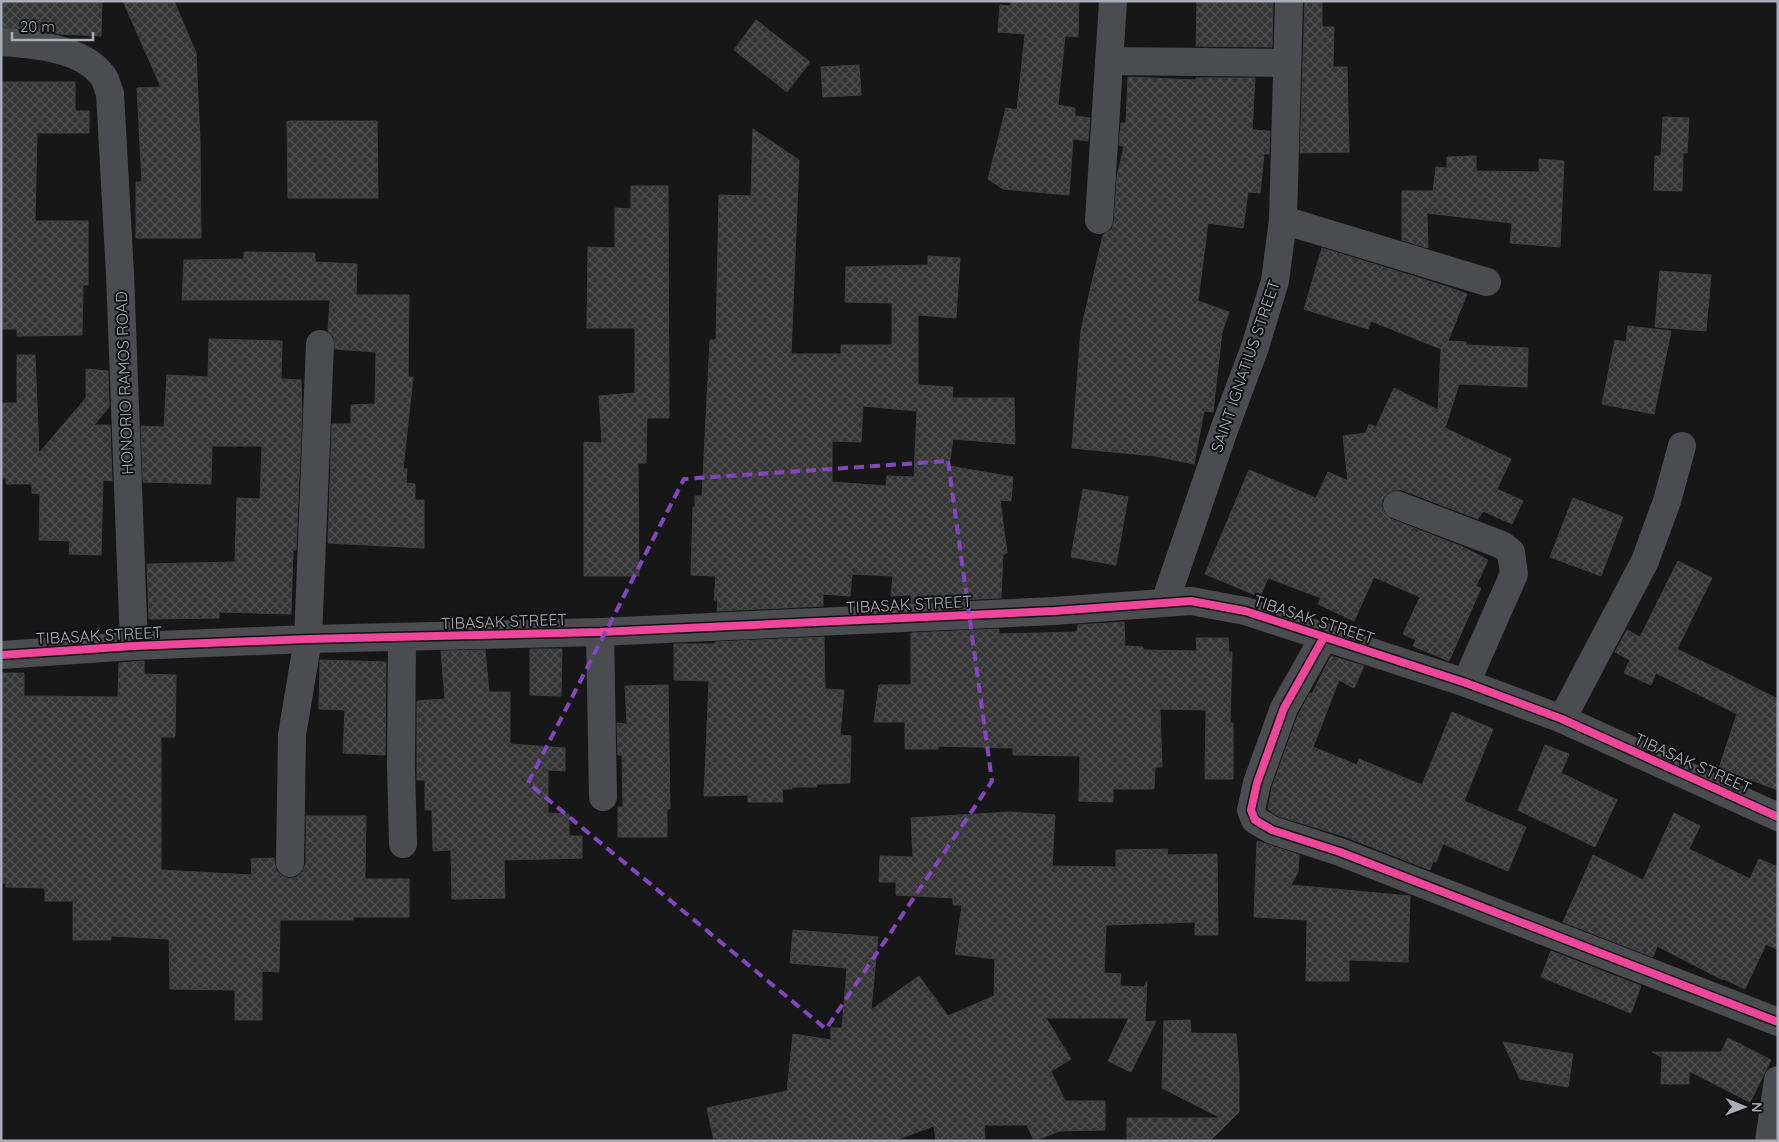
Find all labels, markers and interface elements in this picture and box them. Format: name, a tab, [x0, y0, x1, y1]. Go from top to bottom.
scale bar	[12, 10, 94, 42]
text: 20 m	[20, 17, 55, 36]
street label: SAINT IGNATIUS STREET	[1206, 277, 1284, 455]
street label: HONORIO RAMOS ROAD	[111, 291, 137, 475]
street label: TIBASAK STREET	[1251, 590, 1377, 648]
street label: TIBASAK STREET	[845, 591, 973, 617]
street label: TIBASAK STREET	[441, 609, 568, 633]
street label: TIBASAK STREET	[35, 622, 163, 648]
street label: TIBASAK STREET	[1631, 728, 1755, 798]
north arrow	[1719, 1082, 1769, 1132]
text: N	[1748, 1102, 1766, 1113]

